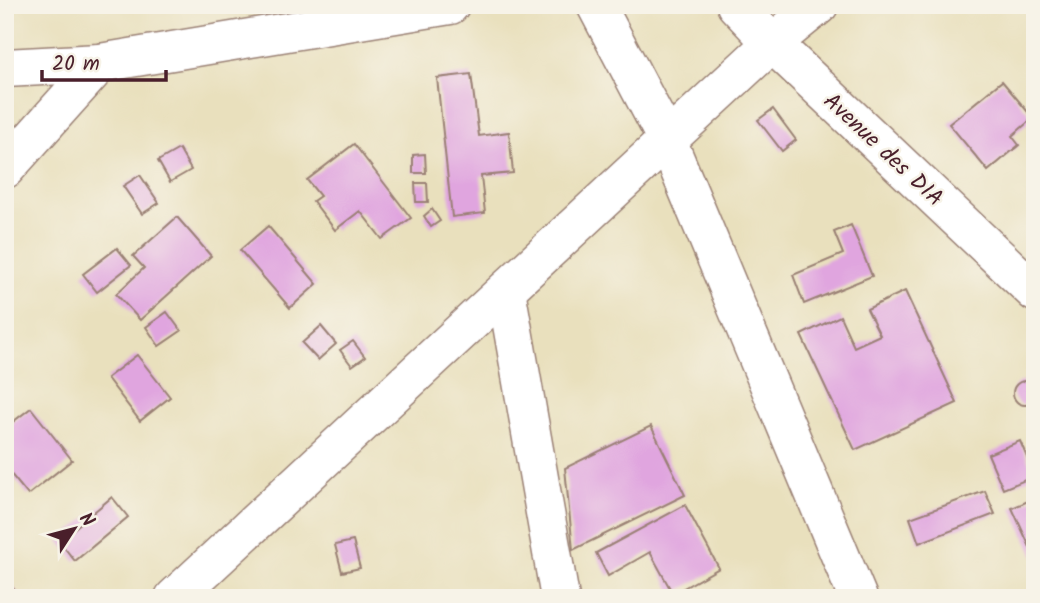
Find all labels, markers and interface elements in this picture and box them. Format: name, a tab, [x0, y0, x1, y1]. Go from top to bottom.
scale bar	[42, 38, 166, 82]
text: 20 m	[52, 48, 100, 81]
street label: Avenue des DIA	[814, 85, 951, 216]
north arrow	[38, 494, 108, 564]
text: N	[70, 507, 102, 534]

